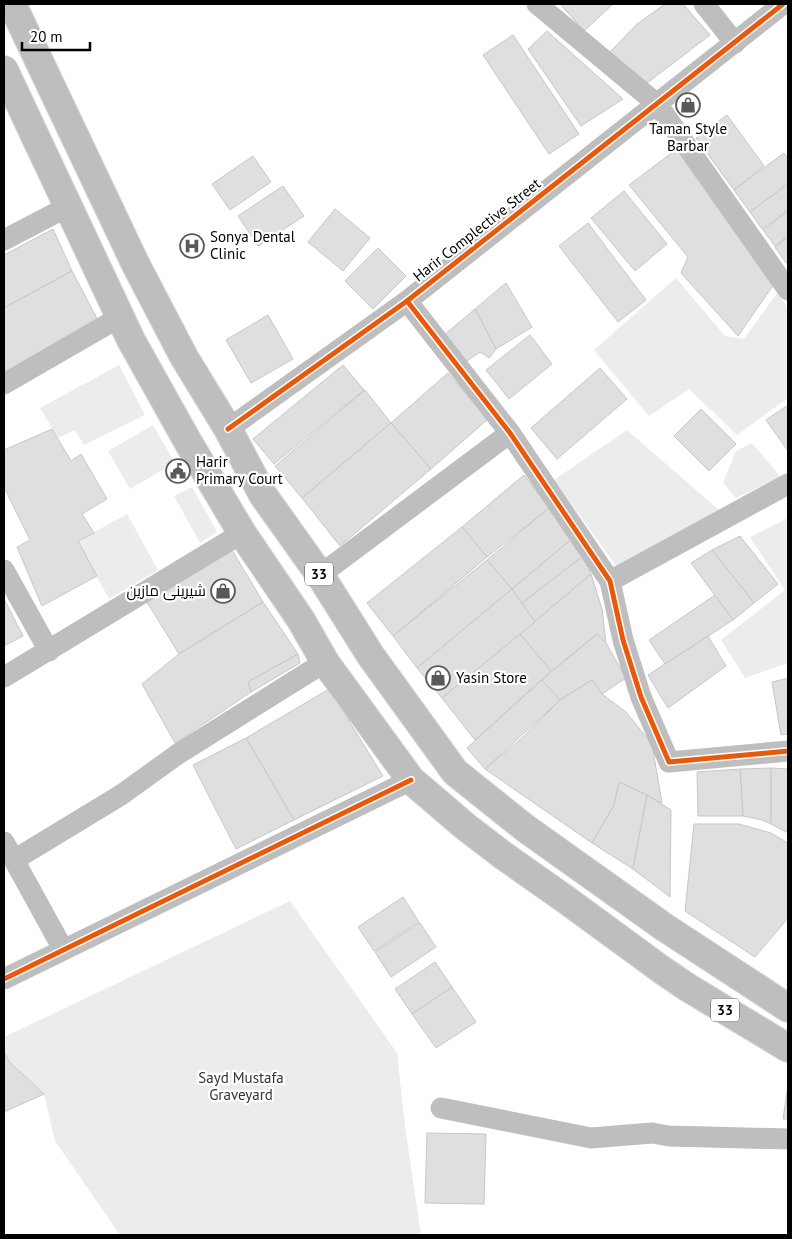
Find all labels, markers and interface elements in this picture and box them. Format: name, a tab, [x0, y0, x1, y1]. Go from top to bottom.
scale bar	[22, 20, 90, 52]
text: 20 m	[30, 27, 63, 46]
shop icon: Taman Style Barbar	[675, 92, 701, 118]
place label: Taman Style Barbar	[649, 119, 727, 155]
street label: Harir Complective Street	[409, 174, 544, 285]
place label: Sonya Dental Clinic	[210, 227, 296, 263]
hospital icon: Sonya Dental Clinic	[179, 233, 205, 259]
place label: Harir Primary Court	[196, 452, 283, 488]
public building icon: Harir Primary Court	[165, 458, 191, 484]
road number: 33	[305, 562, 333, 586]
shop icon: شیرینی مازین	[210, 578, 236, 604]
place label: شیرینی مازین	[127, 581, 206, 601]
shop icon: Yasin Store	[425, 665, 451, 691]
place label: Yasin Store	[456, 668, 527, 687]
road number: 33	[711, 998, 739, 1022]
park label: Sayd Mustafa Graveyard	[198, 1068, 284, 1104]

